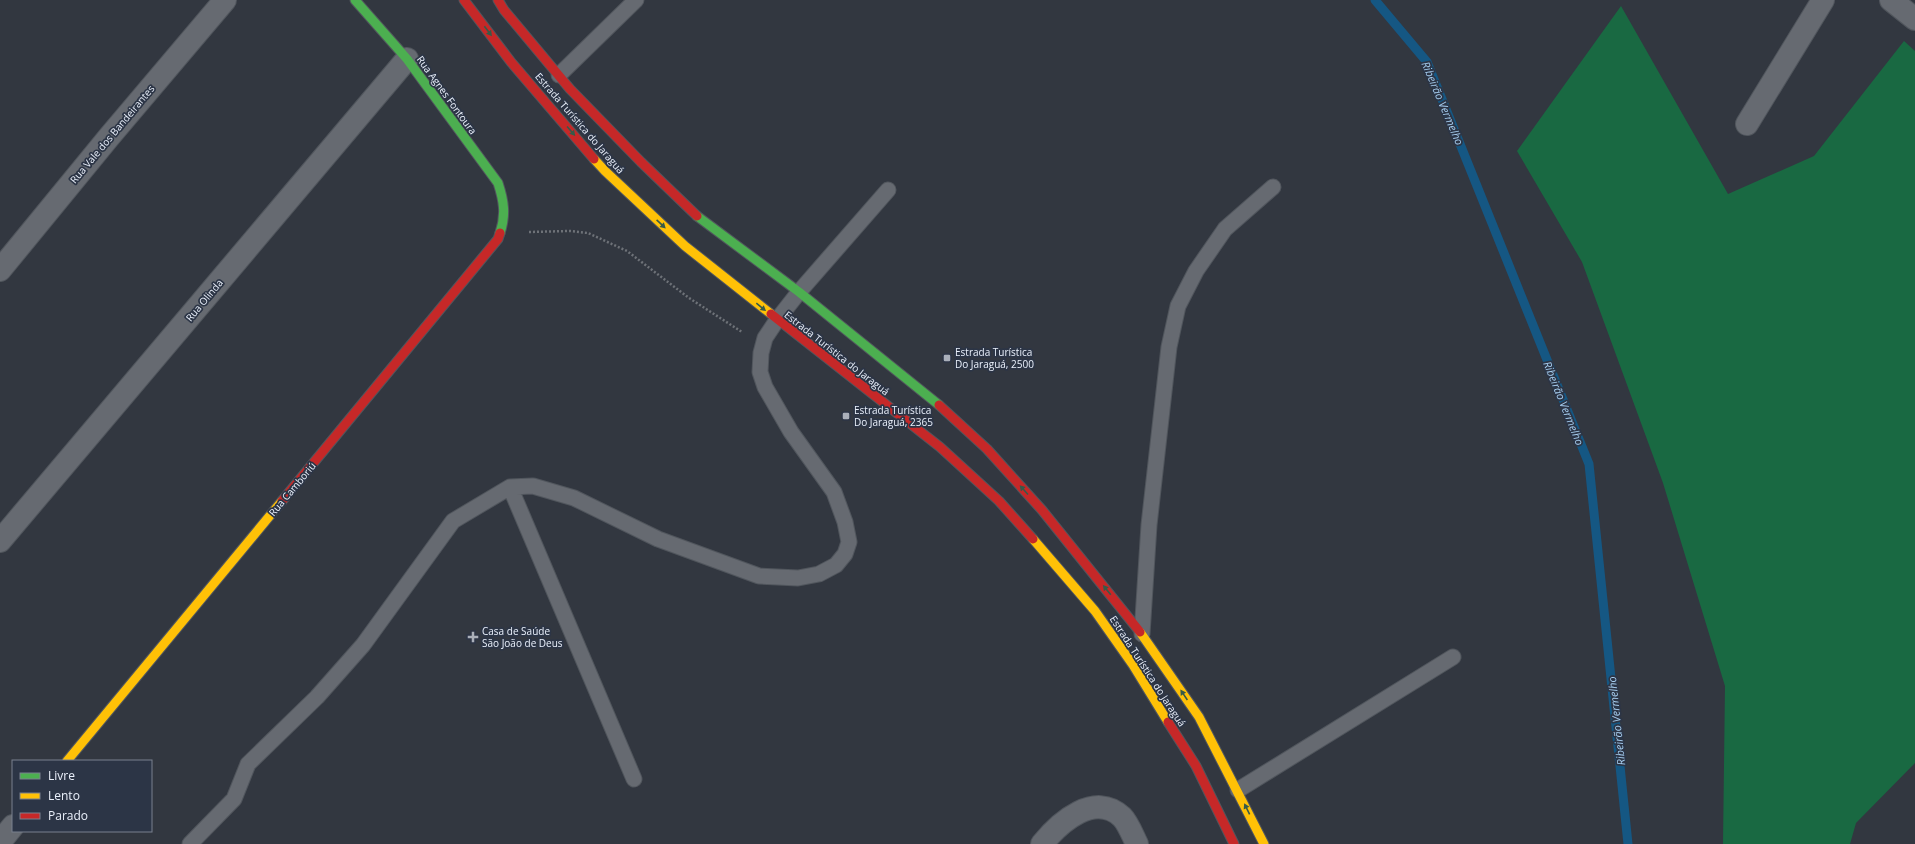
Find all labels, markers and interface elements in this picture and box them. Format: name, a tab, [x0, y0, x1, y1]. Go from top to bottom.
one-way arrow	[484, 26, 492, 36]
street label: Rua Agnes Fontoura	[414, 53, 480, 137]
water label: Ribeirão Vermelho	[1419, 59, 1467, 147]
street label: Estrada Turística do Jaraguá	[532, 70, 628, 176]
street label: Rua Vale dos Bandeirantes	[67, 82, 157, 186]
one-way arrow	[566, 126, 575, 136]
one-way arrow	[656, 219, 666, 229]
street label: Rua Olinda	[182, 276, 226, 324]
one-way arrow	[756, 303, 766, 312]
street label: Estrada Turística do Jaraguá	[782, 308, 892, 398]
place label: Estrada Turística Do Jaraguá, 2500	[955, 345, 1034, 371]
marker: Estrada Turística Do Jaraguá, 2500	[942, 353, 952, 363]
water label: Ribeirão Vermelho	[1540, 359, 1588, 447]
place label: Estrada Turística Do Jaraguá, 2365	[854, 403, 933, 429]
marker: Estrada Turística Do Jaraguá, 2365	[841, 411, 851, 421]
street label: Rua Camboriú	[265, 459, 319, 519]
one-way arrow	[1020, 485, 1029, 495]
one-way arrow	[1103, 585, 1112, 596]
street label: Estrada Turística do Jaraguá	[1107, 613, 1189, 729]
place label: Casa de Saúde São João de Deus	[482, 624, 563, 650]
marker: Casa de Saúde São João de Deus	[467, 631, 479, 643]
water label: Ribeirão Vermelho	[1604, 676, 1628, 766]
one-way arrow	[1180, 690, 1188, 700]
legend	[12, 760, 152, 832]
text: Livre	[48, 767, 75, 784]
text: Lento	[48, 787, 80, 804]
one-way arrow	[1244, 803, 1250, 815]
text: Parado	[48, 807, 88, 824]

